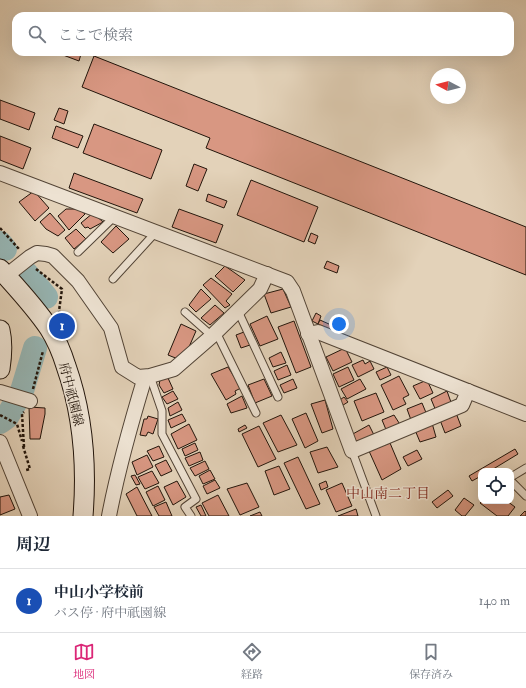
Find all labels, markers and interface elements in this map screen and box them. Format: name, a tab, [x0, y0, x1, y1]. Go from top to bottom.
search box	[12, 12, 514, 56]
icon: search	[26, 23, 48, 45]
text: ここで検索	[58, 26, 133, 45]
north arrow	[430, 68, 466, 104]
pin: 1	[49, 311, 75, 341]
your location	[329, 314, 349, 334]
street label: 府中祇園線	[55, 361, 87, 428]
map controls	[478, 468, 514, 504]
button: locate	[478, 468, 514, 504]
district label: 中山南二丁目	[346, 485, 430, 502]
text: 周辺	[16, 534, 50, 555]
text: 中山小学校前	[54, 583, 144, 602]
text: 1	[27, 593, 31, 609]
text: 140 m	[479, 593, 510, 609]
text: バス停 · 府中祇園線	[54, 605, 166, 621]
tab: 地図	[73, 641, 95, 681]
tab: 経路	[241, 641, 263, 681]
tab: 保存済み	[409, 641, 453, 681]

